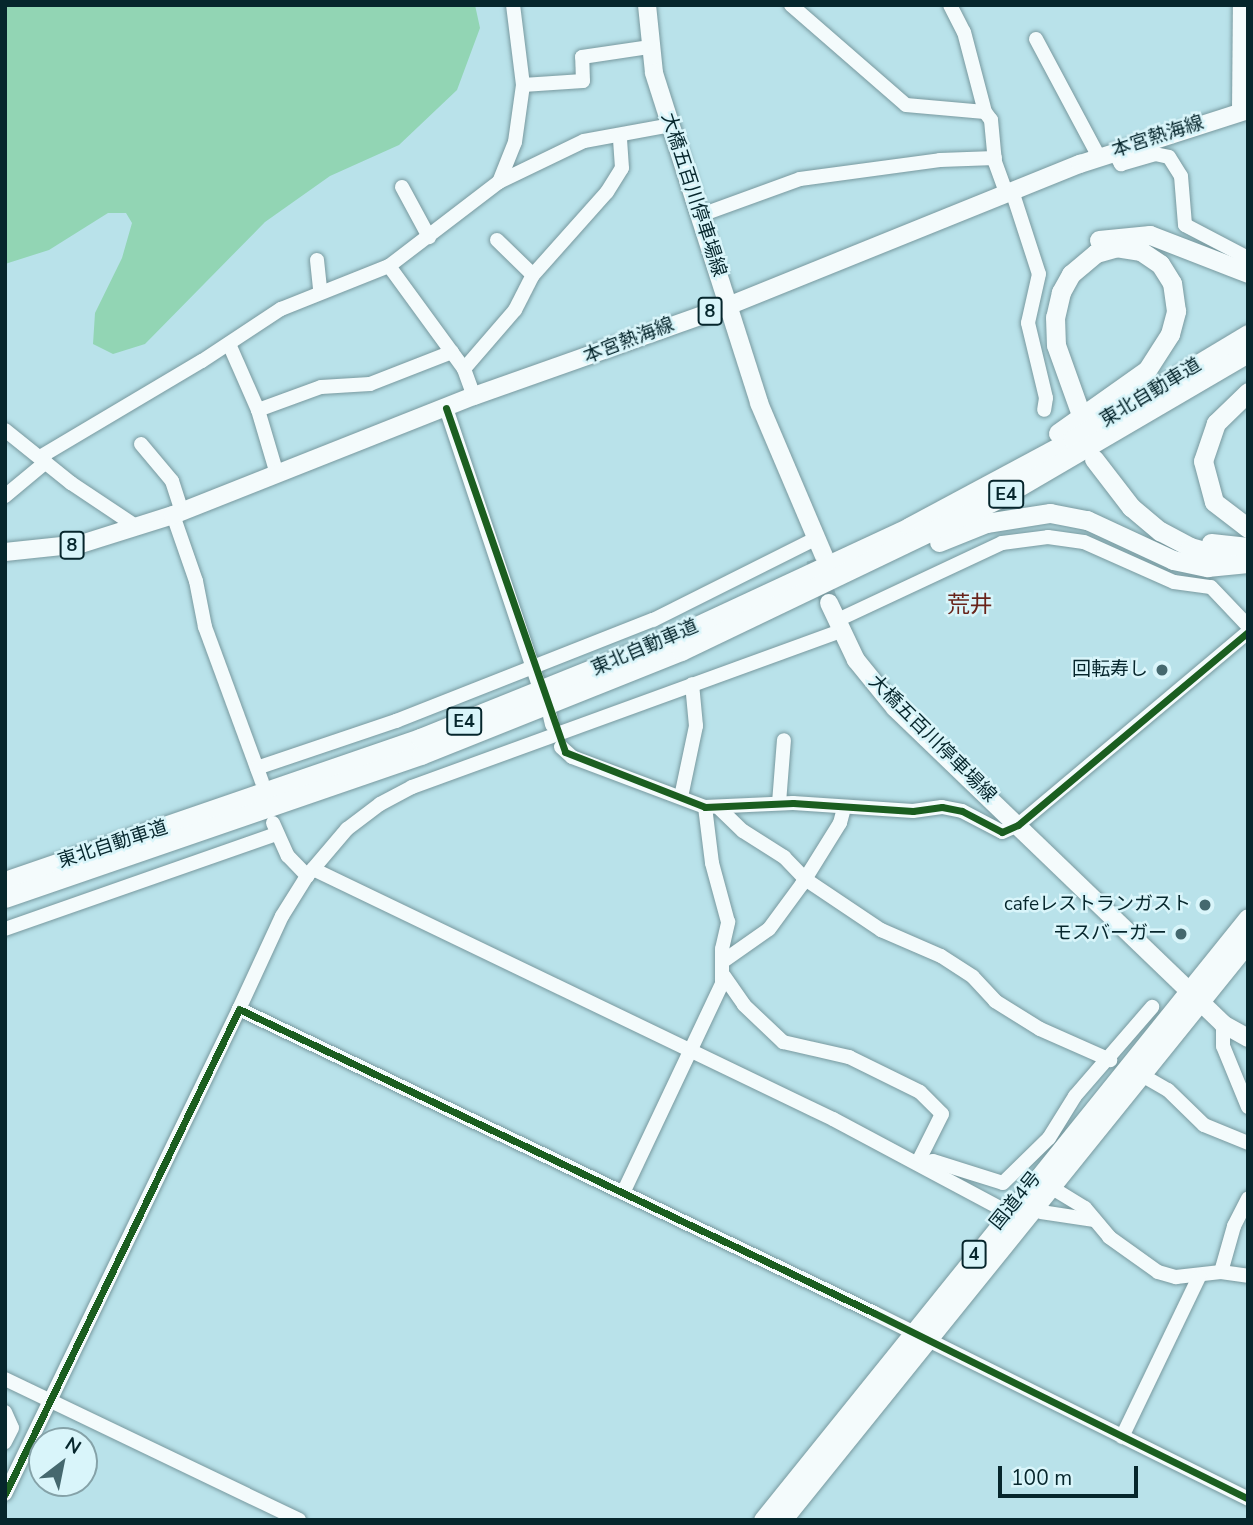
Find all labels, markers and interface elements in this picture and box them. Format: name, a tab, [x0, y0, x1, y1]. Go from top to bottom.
street label: 大橋五百川停車場線	[656, 110, 730, 280]
street label: 本宮熱海線	[1109, 111, 1207, 163]
road number: 8	[696, 296, 724, 326]
street label: 本宮熱海線	[581, 313, 677, 369]
street label: 東北自動車道	[1096, 354, 1206, 432]
road number: E4	[987, 480, 1025, 508]
road number: 8	[58, 530, 86, 560]
district label: 荒井	[947, 591, 993, 619]
street label: 東北自動車道	[588, 615, 702, 681]
place label: 回転寿し	[1072, 659, 1148, 681]
marker: 回転寿し	[1154, 662, 1170, 678]
street label: 大橋五百川停車場線	[863, 670, 1001, 808]
road number: E4	[445, 706, 483, 736]
street label: 東北自動車道	[55, 817, 171, 873]
place label: cafeレストランガスト	[1004, 894, 1191, 916]
marker: cafeレストランガスト	[1197, 897, 1213, 913]
place label: モスバーガー	[1053, 923, 1167, 945]
marker: モスバーガー	[1173, 926, 1189, 942]
street label: 国道4号	[986, 1167, 1046, 1235]
road number: 4	[960, 1240, 988, 1268]
north arrow	[28, 1427, 98, 1497]
text: N	[60, 1431, 86, 1461]
scale bar	[1001, 1452, 1141, 1496]
text: 100 m	[1011, 1464, 1072, 1492]

